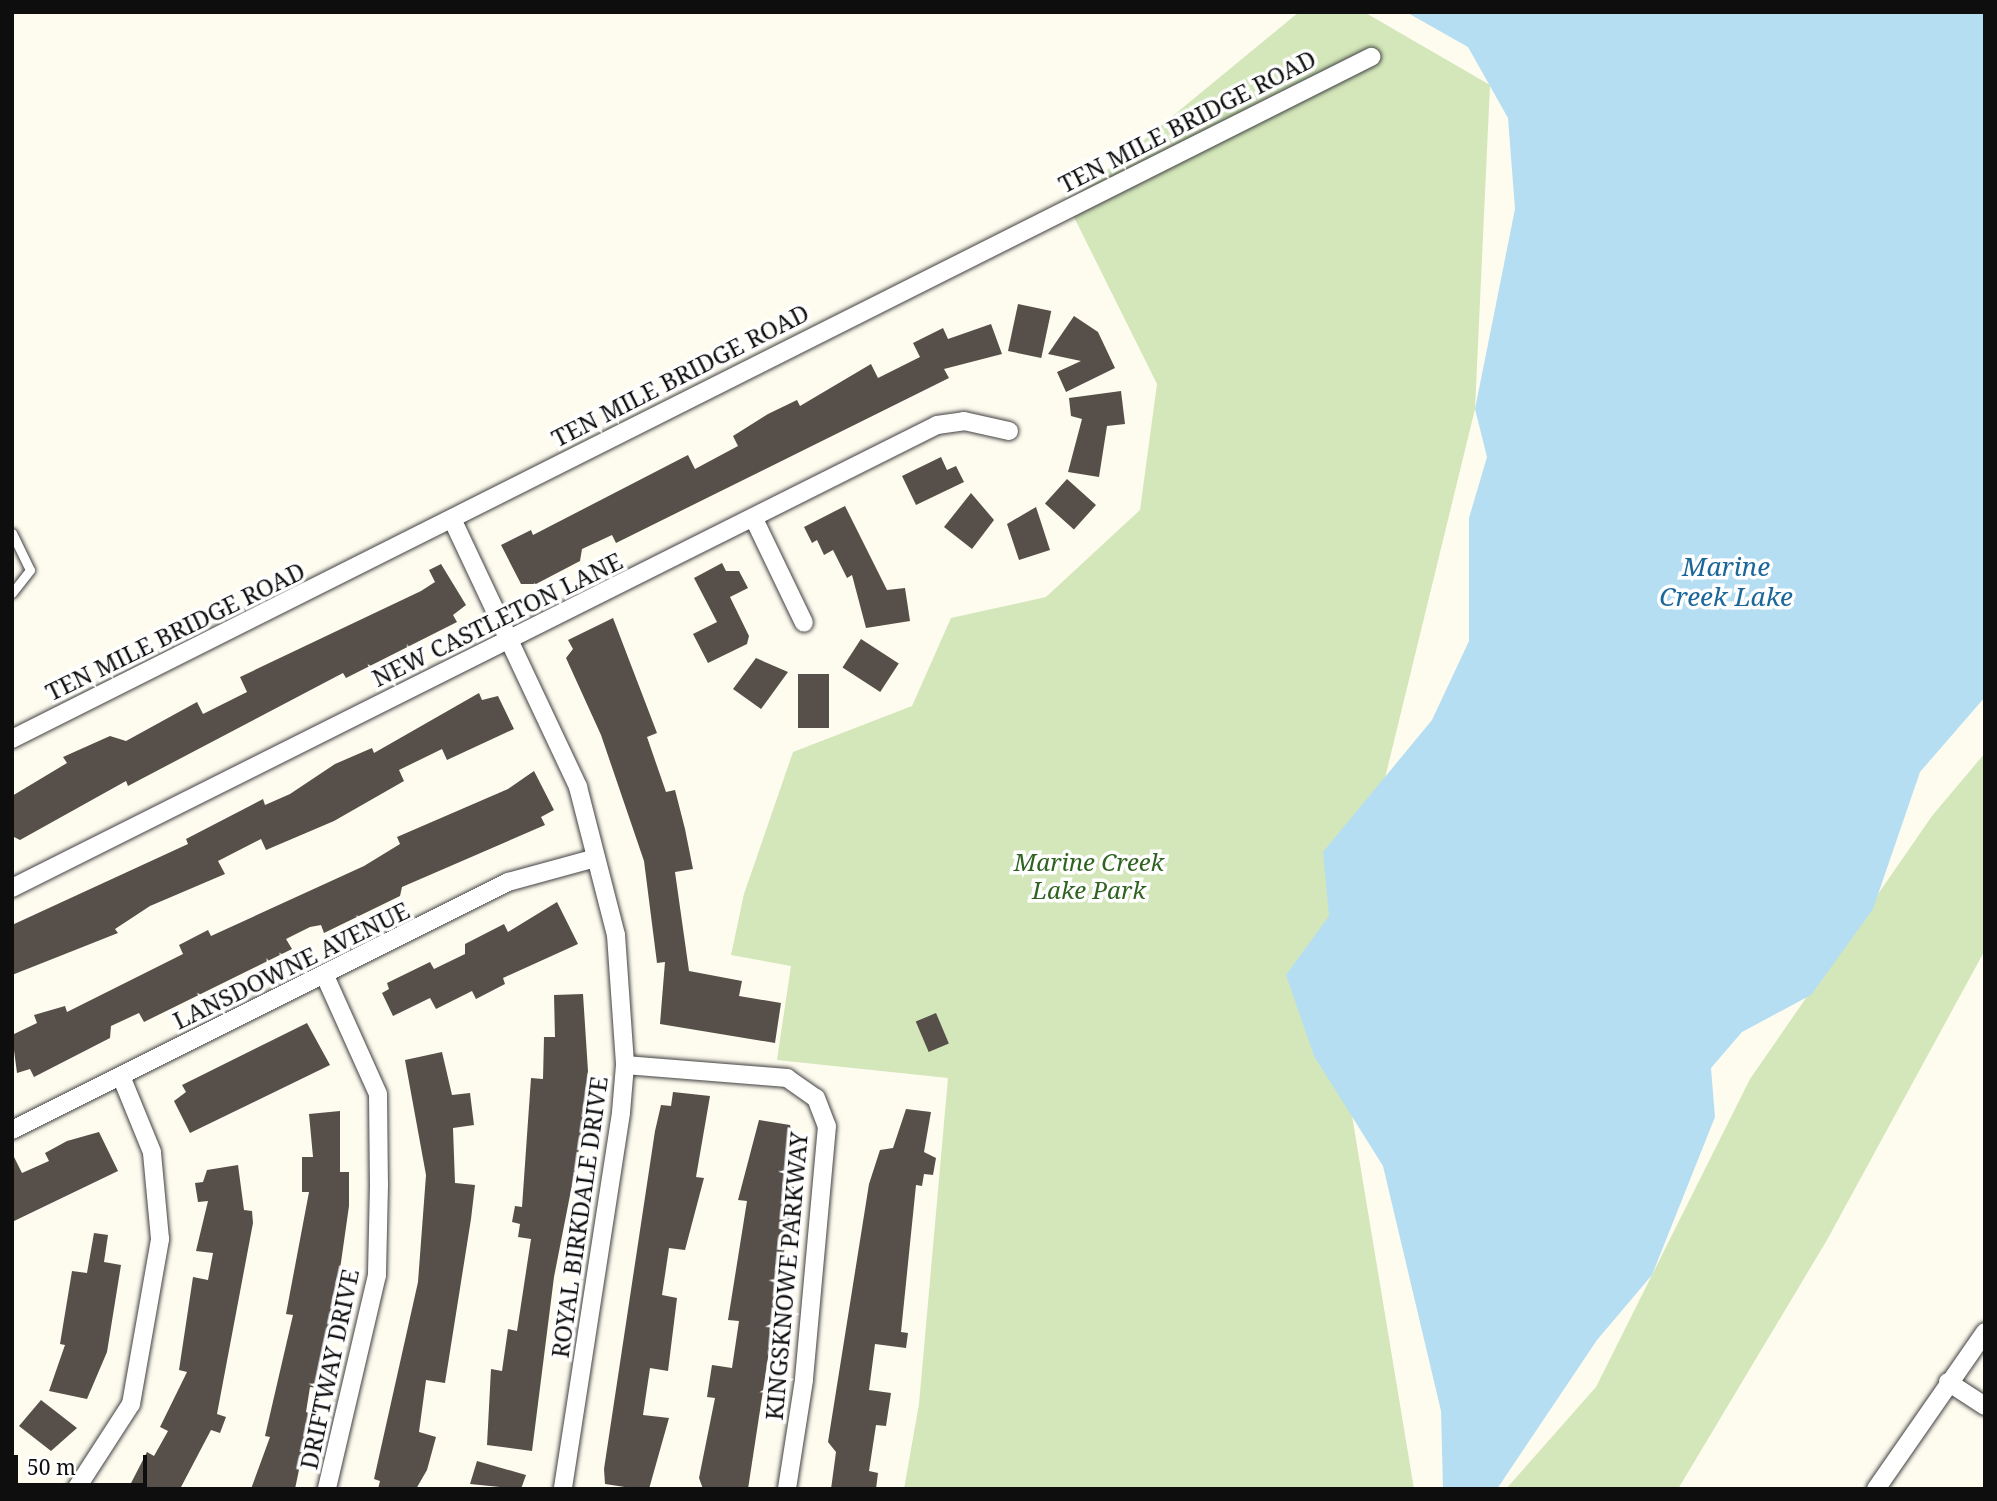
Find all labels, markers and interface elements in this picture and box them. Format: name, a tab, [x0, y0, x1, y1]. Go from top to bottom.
street label: TEN MILE BRIDGE ROAD	[1054, 44, 1320, 198]
street label: TEN MILE BRIDGE ROAD	[547, 298, 813, 452]
street label: NEW CASTLETON LANE	[367, 546, 627, 692]
water label: Marine Creek Lake	[1659, 551, 1793, 612]
street label: TEN MILE BRIDGE ROAD	[41, 556, 309, 706]
park label: Marine Creek Lake Park	[1014, 848, 1164, 904]
street label: LANSDOWNE AVENUE	[168, 895, 414, 1035]
street label: ROYAL BIRKDALE DRIVE	[545, 1074, 613, 1360]
street label: KINGSKNOWE PARKWAY	[759, 1131, 813, 1421]
street label: DRIFTWAY DRIVE	[294, 1266, 364, 1472]
scale bar	[18, 1442, 150, 1486]
text: 50 m	[27, 1453, 76, 1481]

